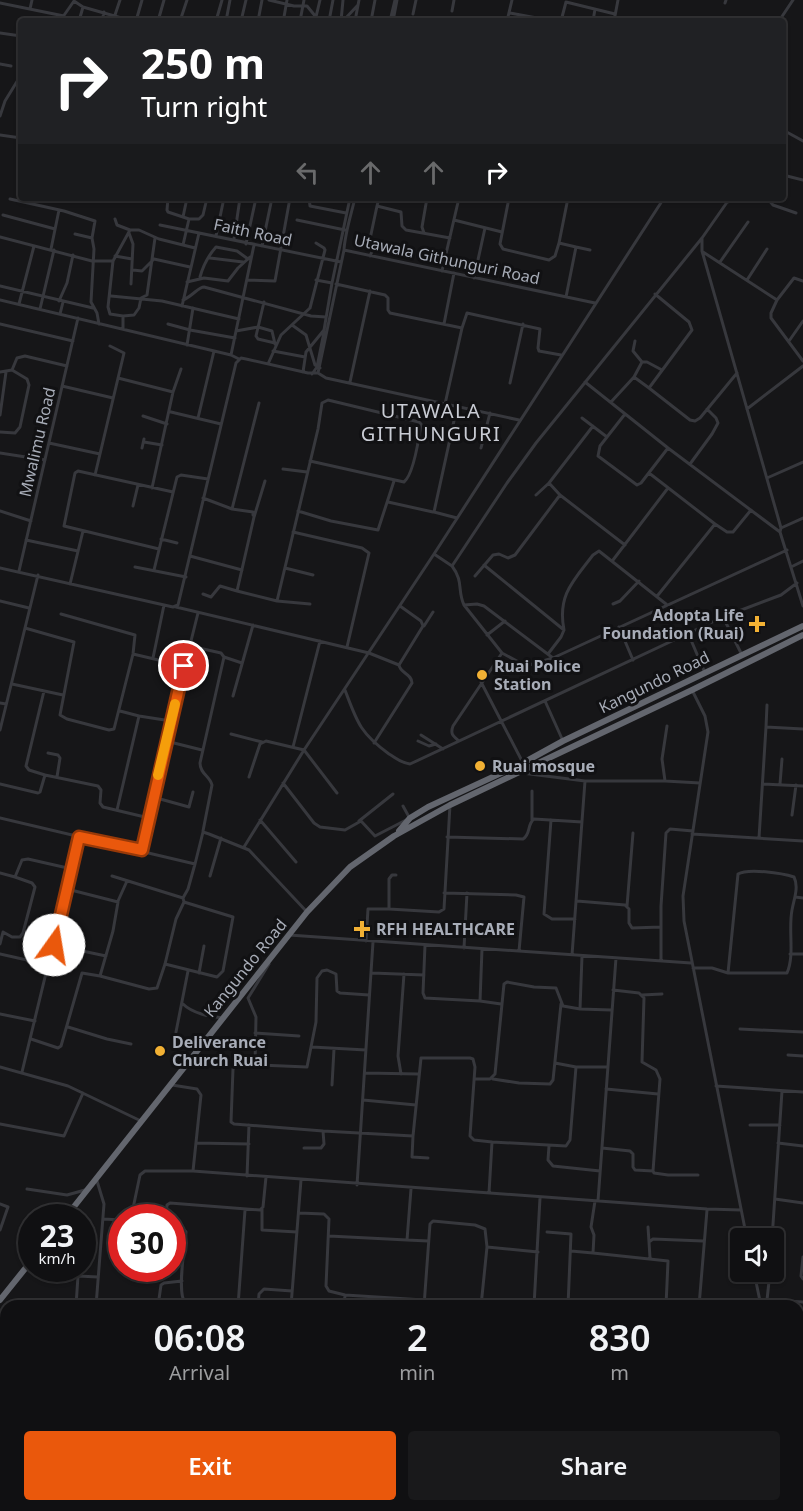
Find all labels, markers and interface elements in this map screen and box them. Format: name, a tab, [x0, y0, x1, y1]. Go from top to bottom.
text: 250 m	[141, 34, 265, 91]
icon: right	[42, 42, 120, 120]
text: Turn right	[141, 88, 267, 125]
icon: left	[291, 156, 324, 189]
icon: ahead	[354, 156, 387, 189]
icon: ahead	[417, 156, 450, 189]
icon: right	[480, 156, 513, 189]
street label: Faith Road	[212, 213, 294, 251]
street label: Utawala Githunguri Road	[352, 229, 542, 289]
street label: Mwalimu Road	[14, 385, 60, 499]
district label: UTAWALA GITHUNGURI	[361, 397, 501, 447]
place label: Adopta Life Foundation (Ruai)	[602, 604, 744, 644]
marker: Adopta Life Foundation (Ruai)	[748, 615, 766, 633]
pin	[158, 640, 209, 691]
street label: Kangundo Road	[595, 646, 713, 718]
icon: arrive	[167, 649, 200, 682]
place label: Ruai Police Station	[494, 655, 581, 695]
marker: Ruai Police Station	[475, 668, 489, 682]
place label: Ruai mosque	[492, 755, 595, 777]
marker: Ruai mosque	[473, 759, 487, 773]
position arrow	[22, 913, 86, 977]
street label: Kangundo Road	[199, 914, 291, 1022]
place label: RFH HEALTHCARE	[376, 918, 515, 940]
marker: RFH HEALTHCARE	[353, 920, 371, 938]
place label: Deliverance Church Ruai	[172, 1031, 268, 1071]
marker: Deliverance Church Ruai	[153, 1044, 167, 1058]
speed limit sign: 30	[108, 1204, 186, 1282]
text: 23	[40, 1215, 74, 1256]
map controls	[730, 1228, 784, 1282]
button: sound	[730, 1228, 784, 1282]
text: km/h	[39, 1248, 75, 1268]
text: 06:08	[153, 1313, 246, 1362]
text: 2	[407, 1313, 428, 1362]
text: 830	[589, 1313, 651, 1362]
text: Arrival	[169, 1359, 230, 1386]
text: min	[399, 1359, 435, 1386]
text: m	[610, 1359, 629, 1386]
button: Exit	[24, 1431, 396, 1500]
button: Share	[408, 1431, 780, 1500]

